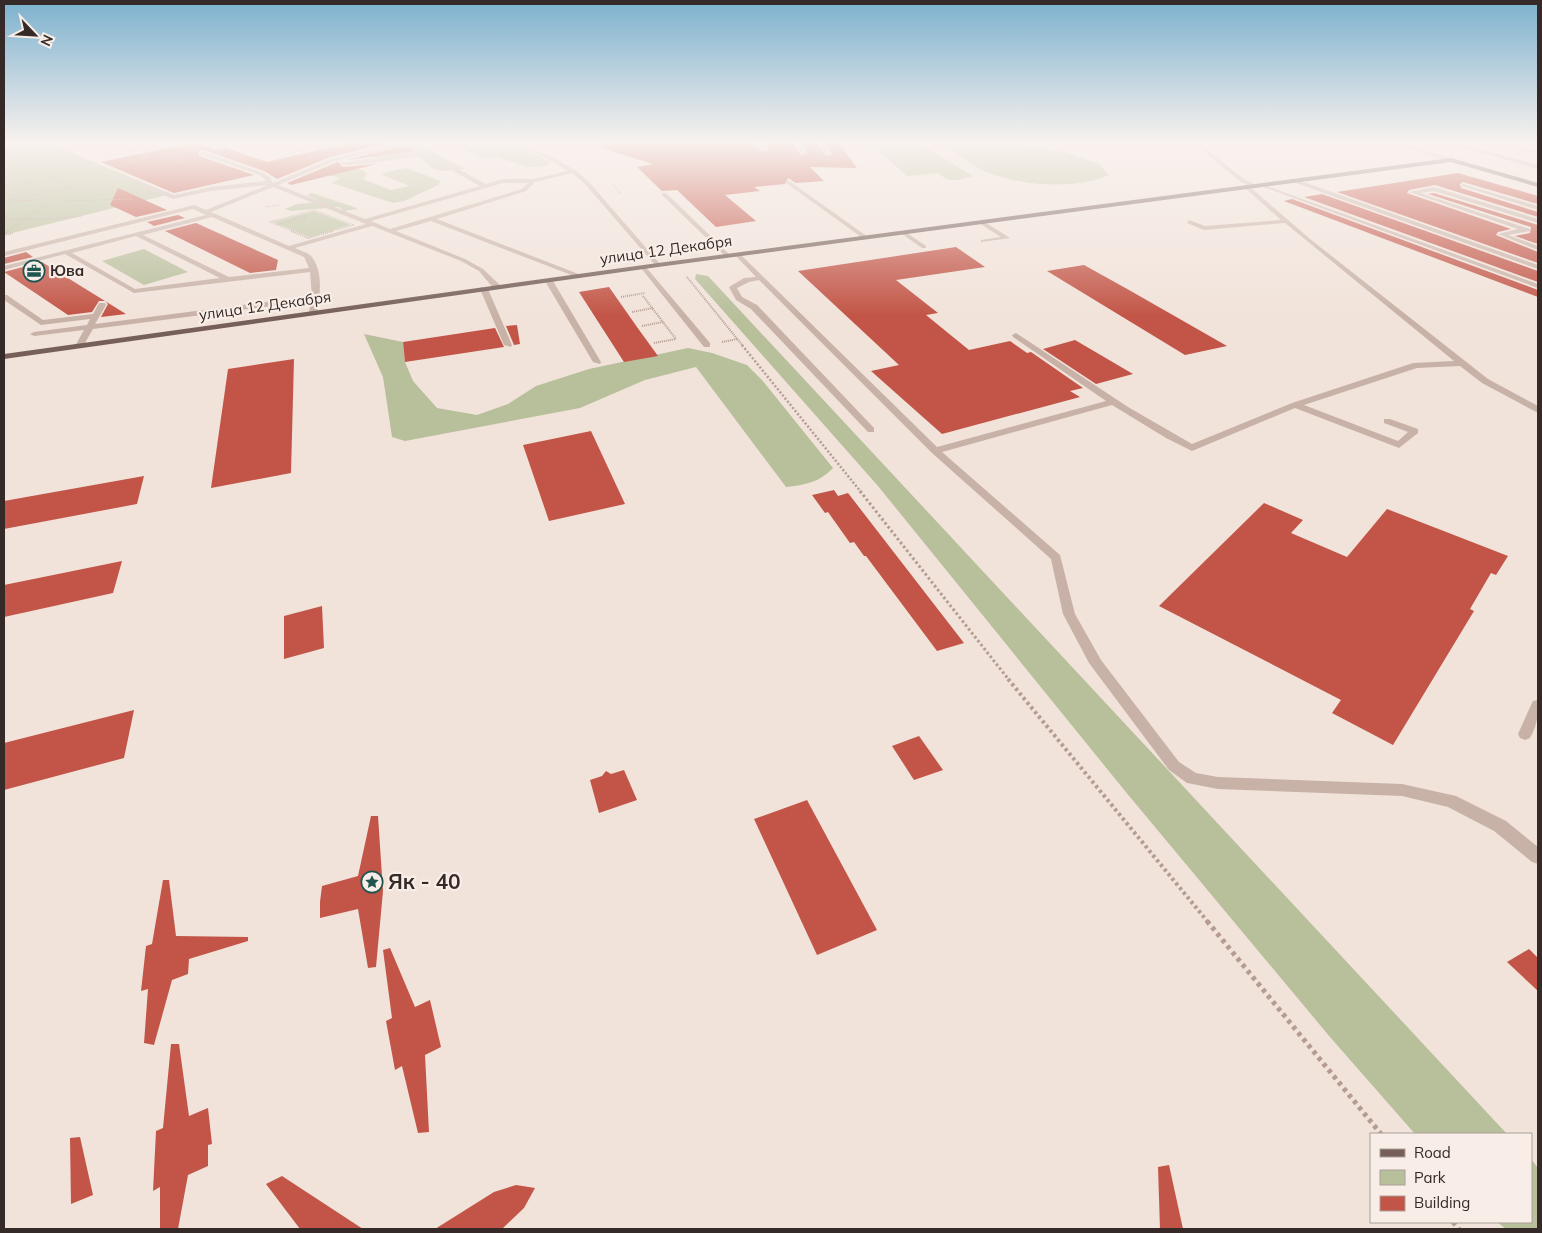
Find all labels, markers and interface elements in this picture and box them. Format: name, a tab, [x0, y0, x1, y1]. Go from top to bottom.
north arrow	[10, 10, 60, 60]
text: N	[36, 32, 57, 49]
street label: улица 12 Декабря	[599, 231, 733, 268]
office icon: Юва	[22, 259, 46, 283]
place label: Юва	[50, 261, 84, 280]
street label: улица 12 Декабря	[198, 287, 332, 324]
place label: Як - 40	[388, 868, 461, 894]
place icon: Як - 40	[360, 870, 384, 894]
legend	[1370, 1133, 1532, 1223]
text: Road	[1414, 1143, 1451, 1162]
text: Park	[1414, 1168, 1446, 1187]
text: Building	[1414, 1193, 1470, 1212]

